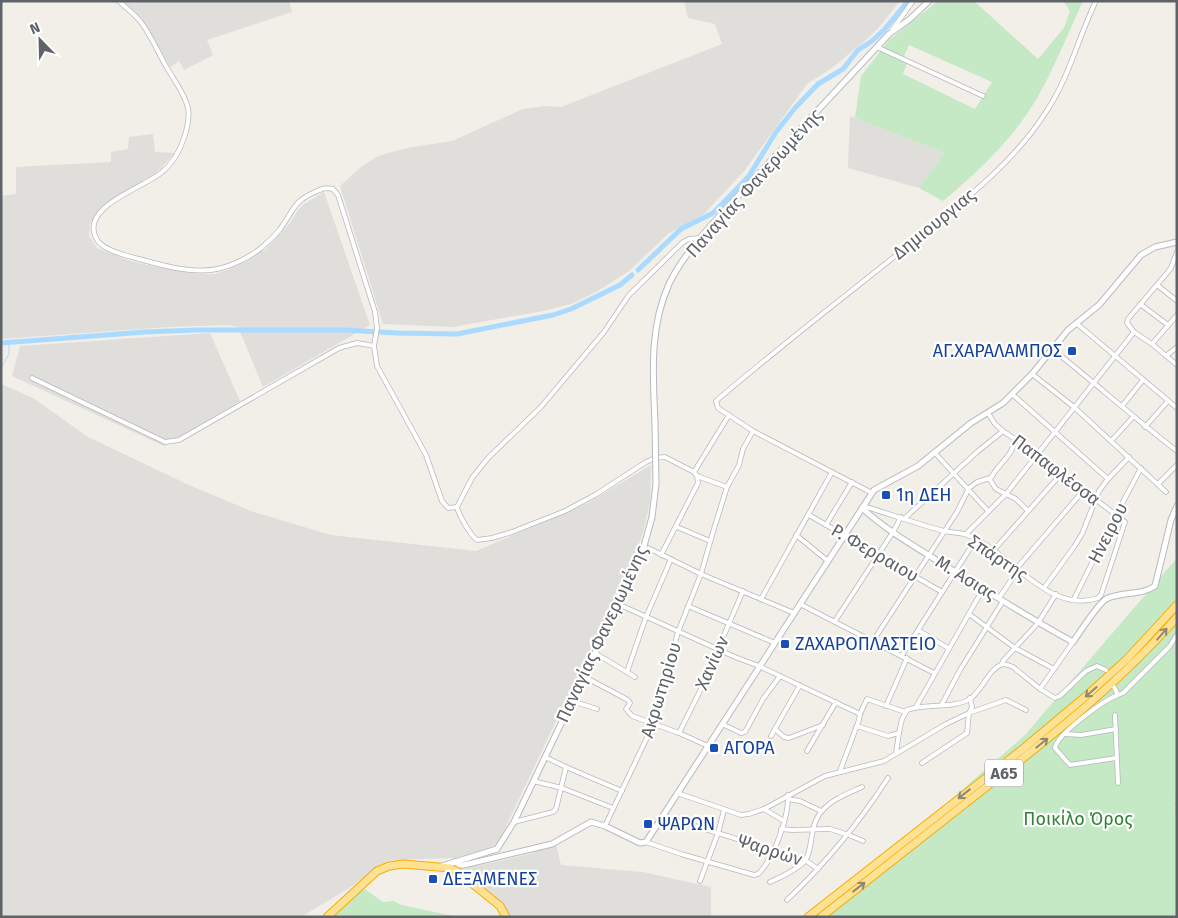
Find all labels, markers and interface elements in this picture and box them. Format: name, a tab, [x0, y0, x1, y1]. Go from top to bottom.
north arrow	[15, 15, 65, 65]
text: N	[28, 19, 43, 38]
street label: Παναγίας Φανερωμένης	[681, 104, 827, 262]
street label: Δημιουργιας	[888, 183, 980, 264]
place label: ΑΓ.ΧΑΡΑΛΑΜΠΟΣ	[933, 340, 1062, 362]
marker: ΑΓ.ΧΑΡΑΛΑΜΠΟΣ	[1066, 345, 1078, 357]
street label: Παπαφλέσσα	[1007, 430, 1105, 510]
place label: 1η ΔΕΗ	[896, 484, 952, 506]
marker: 1η ΔΕΗ	[880, 489, 892, 501]
street label: Ηνειρου	[1083, 499, 1133, 567]
street label: Ρ. Φερραιου	[827, 519, 923, 587]
street label: Σπάρτης	[964, 530, 1032, 586]
street label: Παναγίας Φανερωμένης	[551, 541, 653, 726]
street label: Μ. Ασιας	[931, 551, 1001, 606]
one-way arrow	[1156, 627, 1168, 640]
street label: Χανίων	[690, 632, 734, 693]
place label: ΖΑΧΑΡΟΠΛΑΣΤΕΙΟ	[795, 633, 936, 655]
marker: ΖΑΧΑΡΟΠΛΑΣΤΕΙΟ	[779, 638, 791, 650]
street label: Ακρωτηρίου	[636, 639, 686, 741]
one-way arrow	[1084, 687, 1097, 698]
place label: ΑΓΟΡΑ	[724, 737, 775, 759]
one-way arrow	[1035, 737, 1048, 748]
marker: ΑΓΟΡΑ	[708, 742, 720, 754]
road number: Α65	[985, 760, 1023, 786]
one-way arrow	[958, 789, 971, 800]
park label: Ποικίλο Όρος	[1023, 808, 1133, 830]
place label: ΨΑΡΩΝ	[658, 813, 715, 835]
marker: ΨΑΡΩΝ	[642, 818, 654, 830]
street label: Ψαρρών	[735, 829, 805, 871]
place label: ΔΕΞΑΜΕΝΕΣ	[443, 868, 537, 890]
marker: ΔΕΞΑΜΕΝΕΣ	[427, 873, 439, 885]
one-way arrow	[852, 881, 865, 892]

